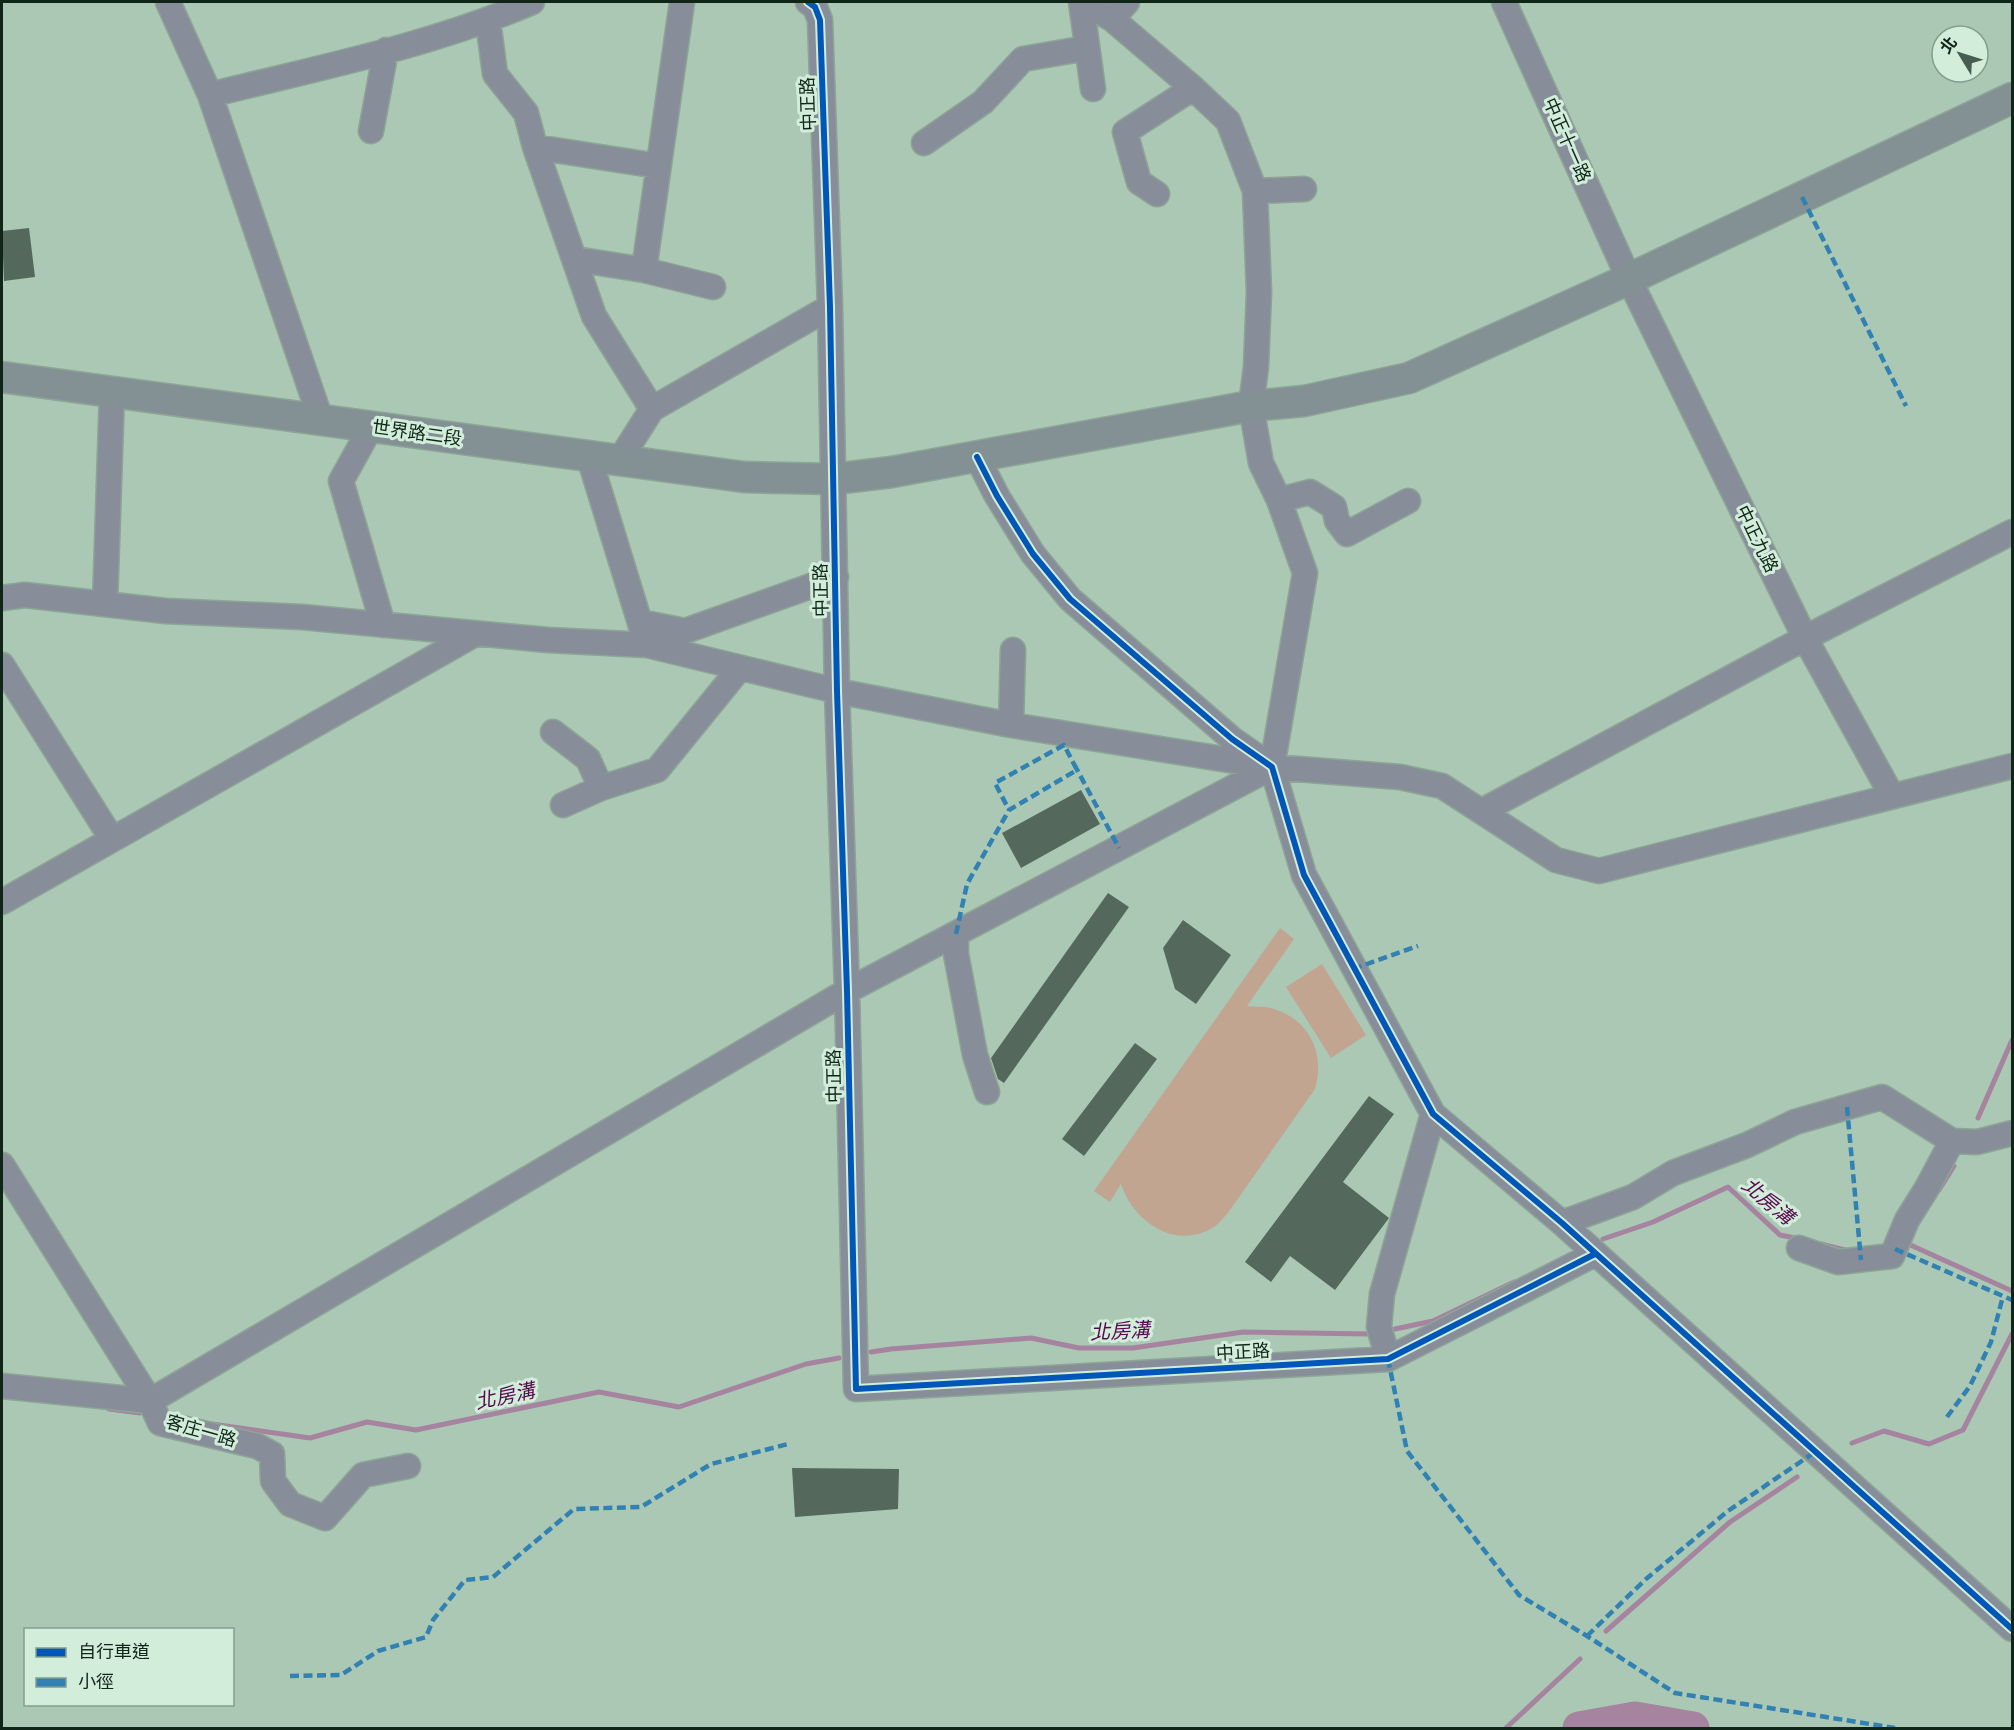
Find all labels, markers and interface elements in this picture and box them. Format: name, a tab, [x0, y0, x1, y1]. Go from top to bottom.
north arrow	[1930, 24, 1990, 84]
text: 北	[1936, 33, 1961, 57]
street label: 中正路	[796, 77, 820, 131]
street label: 中正十一路	[1539, 94, 1595, 186]
street label: 世界路二段	[371, 416, 463, 450]
street label: 中正九路	[1731, 502, 1783, 576]
street label: 中正路	[810, 563, 832, 617]
street label: 中正路	[823, 1049, 845, 1103]
water label: 北房溝	[1737, 1173, 1801, 1231]
water label: 北房溝	[1089, 1317, 1154, 1345]
street label: 中正路	[1215, 1340, 1271, 1364]
water label: 北房溝	[473, 1377, 540, 1414]
street label: 客庄一路	[163, 1411, 239, 1451]
legend	[24, 1628, 234, 1706]
text: 自行車道	[78, 1641, 150, 1663]
text: 小徑	[78, 1671, 114, 1693]

